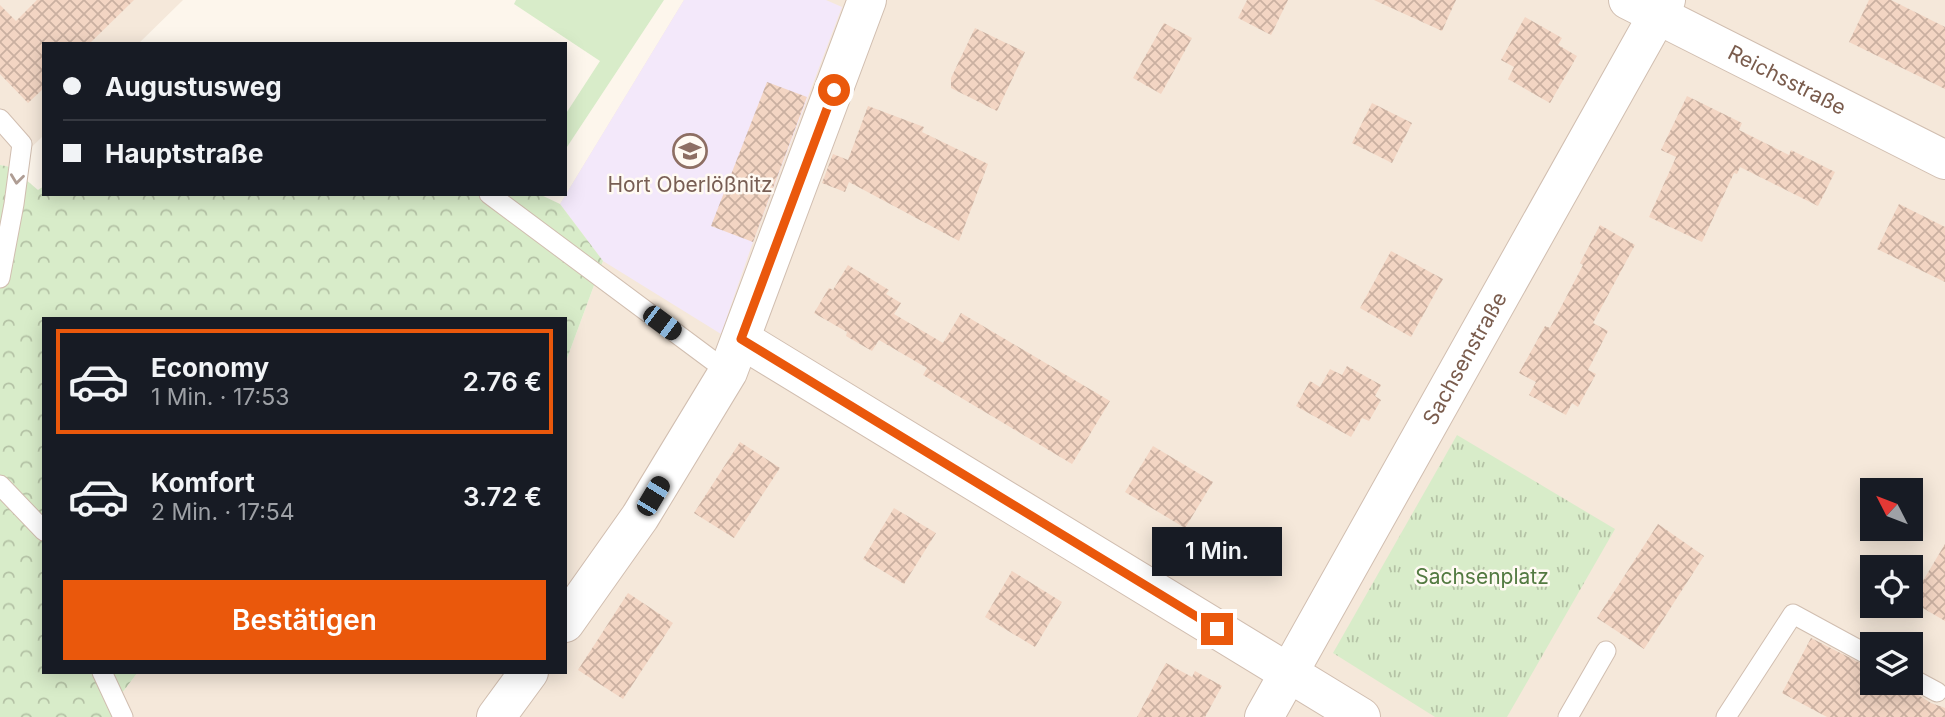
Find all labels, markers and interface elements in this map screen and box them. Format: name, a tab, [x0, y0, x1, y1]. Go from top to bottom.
street label: Reichsstraße	[1724, 40, 1850, 120]
text: Augustusweg	[105, 71, 282, 102]
route start	[818, 74, 850, 106]
school or university icon: Hort Oberlößnitz	[671, 132, 709, 170]
text: Hauptstraße	[105, 138, 263, 169]
place label: Hort Oberlößnitz	[607, 172, 773, 197]
one-way arrow	[10, 173, 25, 185]
street label: Sachsenstraße	[1417, 287, 1512, 429]
car	[639, 302, 686, 344]
icon: car	[67, 350, 130, 413]
text: Economy	[151, 352, 269, 383]
text: 2.76 €	[463, 366, 542, 397]
text: 1 Min. · 17:53	[151, 383, 289, 411]
icon: car	[67, 465, 130, 528]
text: Komfort	[151, 467, 255, 498]
car	[634, 473, 673, 519]
north arrow	[1860, 478, 1923, 541]
map controls	[1860, 478, 1923, 695]
text: 3.72 €	[463, 481, 542, 512]
text: 2 Min. · 17:54	[151, 498, 295, 526]
callout: 1 Min.	[1152, 528, 1282, 576]
text: 1 Min.	[1185, 537, 1249, 565]
button: locate	[1860, 555, 1923, 618]
park label: Sachsenplatz	[1415, 564, 1549, 589]
button: Bestätigen	[63, 580, 546, 660]
route end	[1201, 613, 1233, 645]
button: layers	[1860, 632, 1923, 695]

